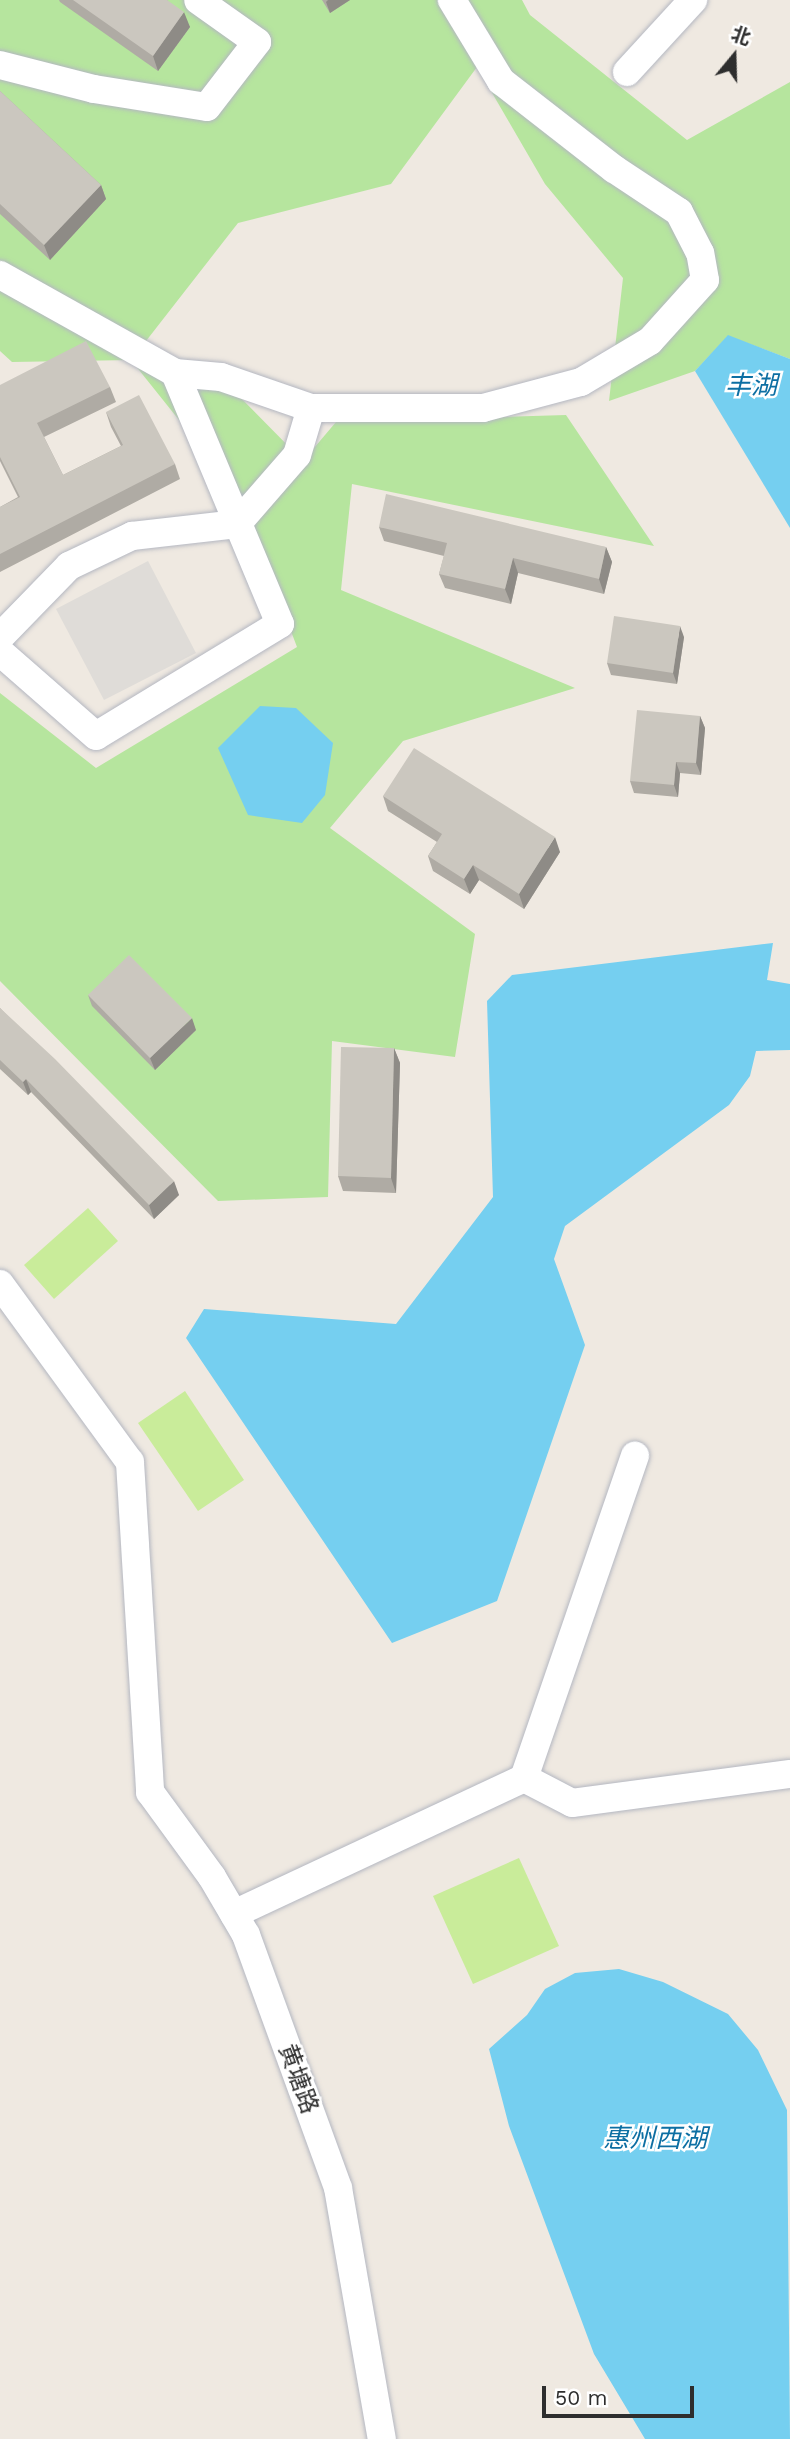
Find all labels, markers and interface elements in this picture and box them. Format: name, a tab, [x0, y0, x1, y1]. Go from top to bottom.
north arrow	[699, 21, 769, 91]
text: 北	[728, 22, 754, 50]
water label: 丰湖	[725, 370, 777, 402]
street label: 黄塘路	[272, 2040, 324, 2118]
water label: 惠州西湖	[603, 2123, 707, 2155]
scale bar	[545, 2372, 697, 2416]
text: 50 m	[555, 2385, 607, 2410]

